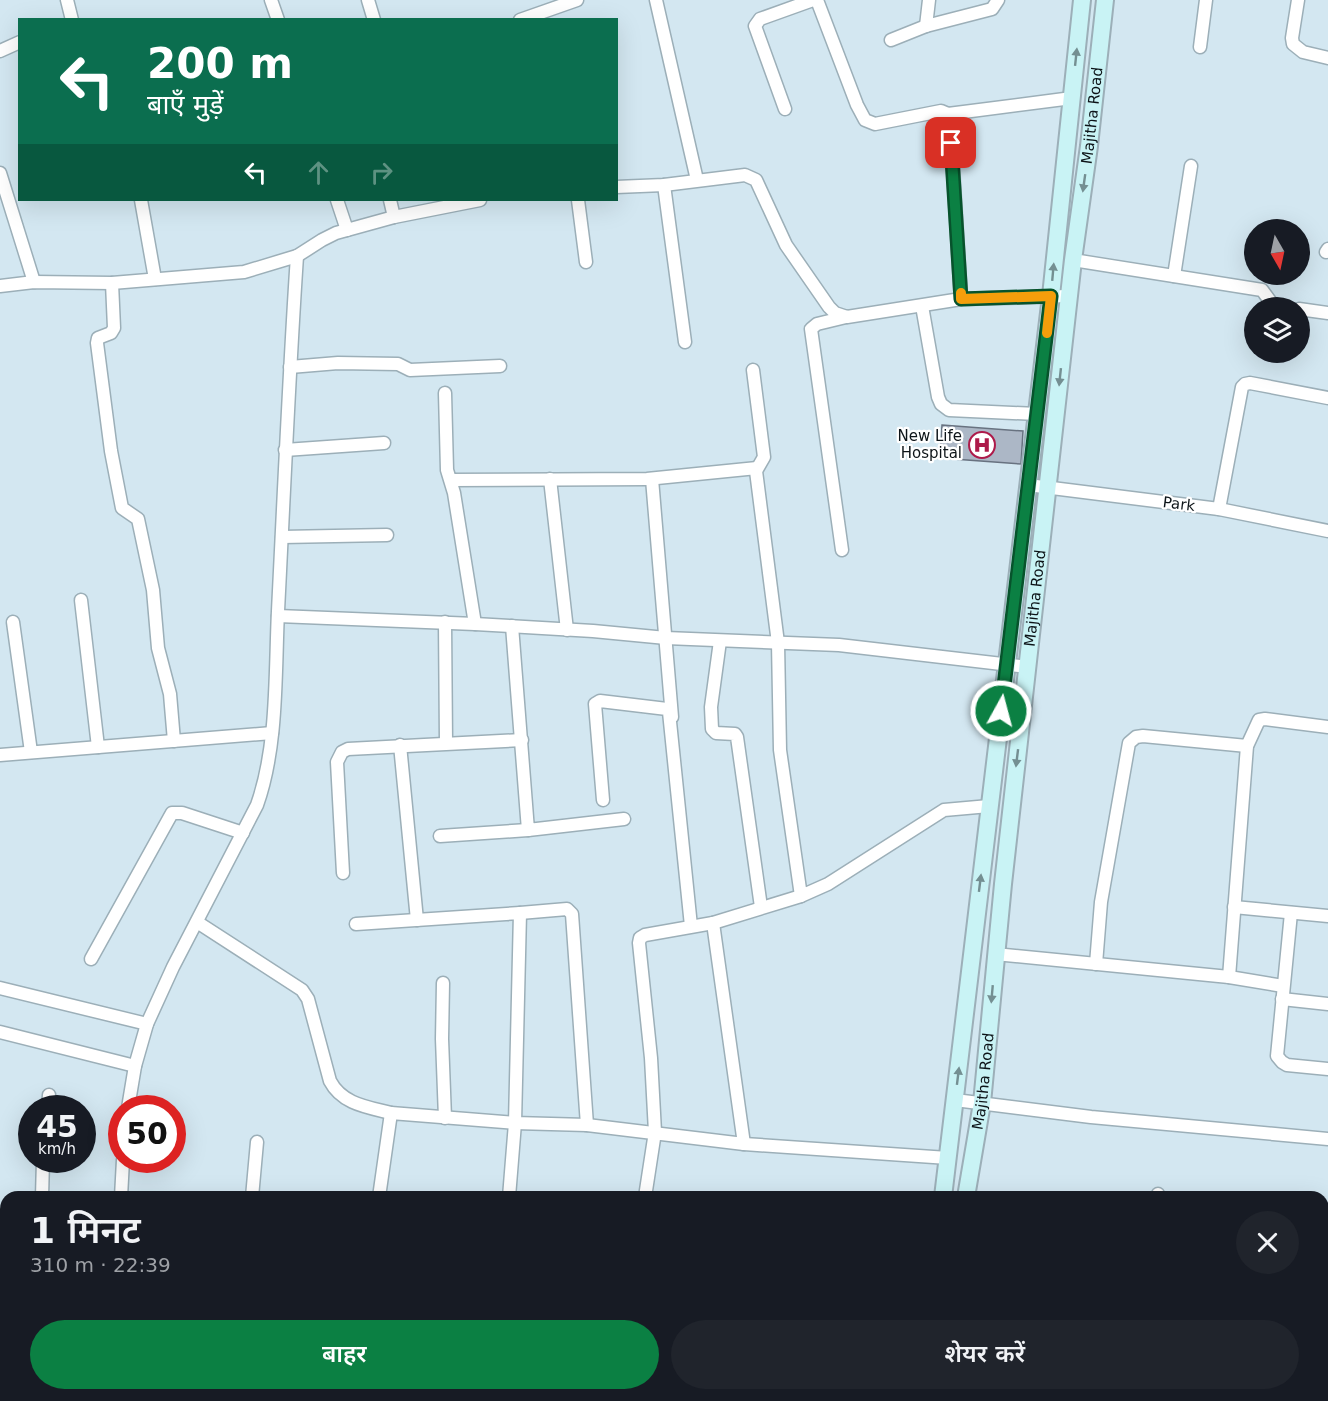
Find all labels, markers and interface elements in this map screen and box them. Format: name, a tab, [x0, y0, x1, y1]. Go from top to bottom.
text: 200 m	[147, 39, 293, 88]
icon: left	[48, 42, 126, 120]
one-way arrow	[1071, 48, 1081, 67]
street label: Majitha Road	[1078, 66, 1107, 165]
text: बाएँ मुड़ें	[147, 89, 224, 120]
pin	[925, 117, 976, 168]
icon: arrive	[934, 126, 967, 159]
icon: left	[239, 156, 272, 189]
icon: ahead	[302, 156, 335, 189]
icon: right	[365, 156, 398, 189]
one-way arrow	[1079, 174, 1088, 193]
north arrow	[1244, 219, 1310, 285]
map controls	[1244, 219, 1310, 363]
one-way arrow	[1048, 262, 1058, 281]
button: layers	[1244, 297, 1310, 363]
one-way arrow	[1055, 367, 1065, 386]
place label: New Life Hospital	[897, 427, 962, 462]
hospital icon: New Life Hospital	[967, 430, 997, 460]
street label: Park	[1162, 493, 1196, 515]
street label: Majitha Road	[1021, 549, 1049, 648]
position arrow	[969, 679, 1033, 743]
one-way arrow	[1012, 749, 1022, 768]
one-way arrow	[975, 873, 985, 892]
one-way arrow	[987, 984, 997, 1003]
street label: Majitha Road	[969, 1032, 998, 1131]
one-way arrow	[953, 1067, 962, 1086]
speed limit sign: 50	[108, 1095, 186, 1173]
text: 45	[36, 1109, 78, 1144]
text: km/h	[38, 1140, 76, 1158]
text: 1 मिनट	[30, 1210, 141, 1251]
button: close	[1236, 1211, 1299, 1274]
text: 310 m · 22:39	[30, 1253, 171, 1277]
button: बाहर	[30, 1320, 659, 1389]
button: शेयर करें	[671, 1320, 1299, 1389]

